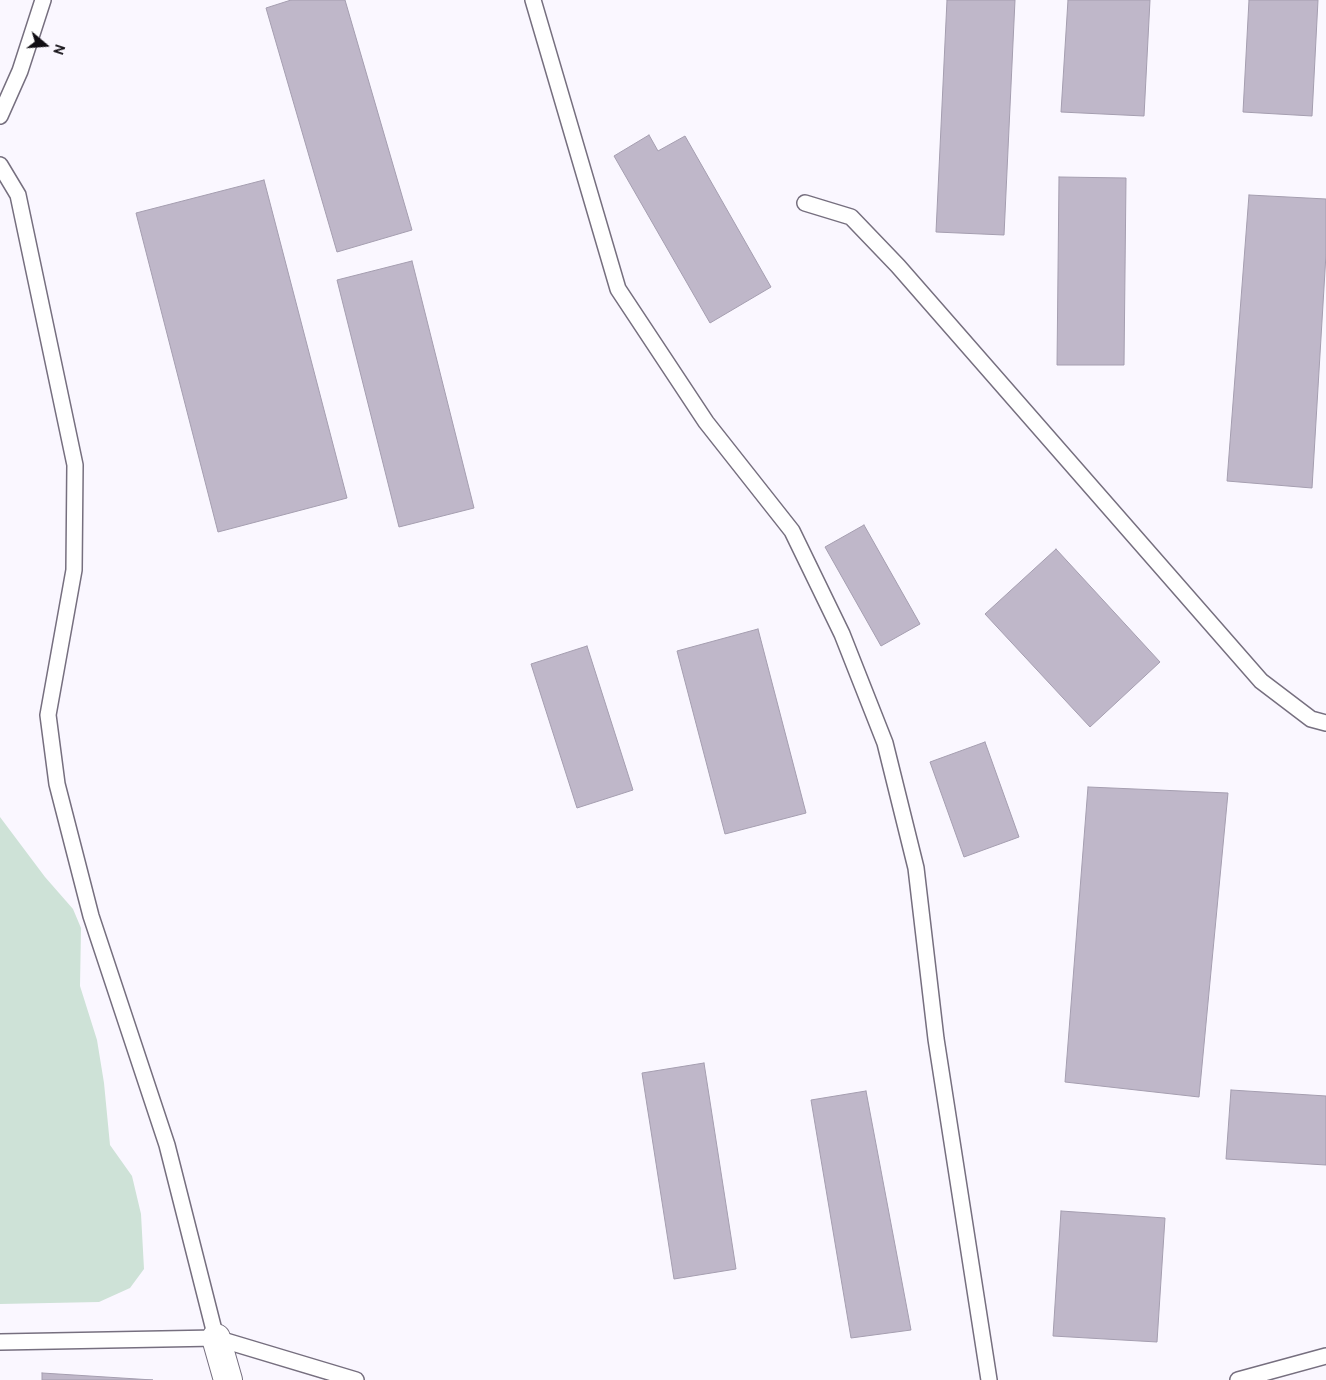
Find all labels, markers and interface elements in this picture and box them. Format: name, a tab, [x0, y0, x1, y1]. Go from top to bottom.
north arrow	[20, 20, 70, 70]
text: N	[49, 42, 69, 57]

